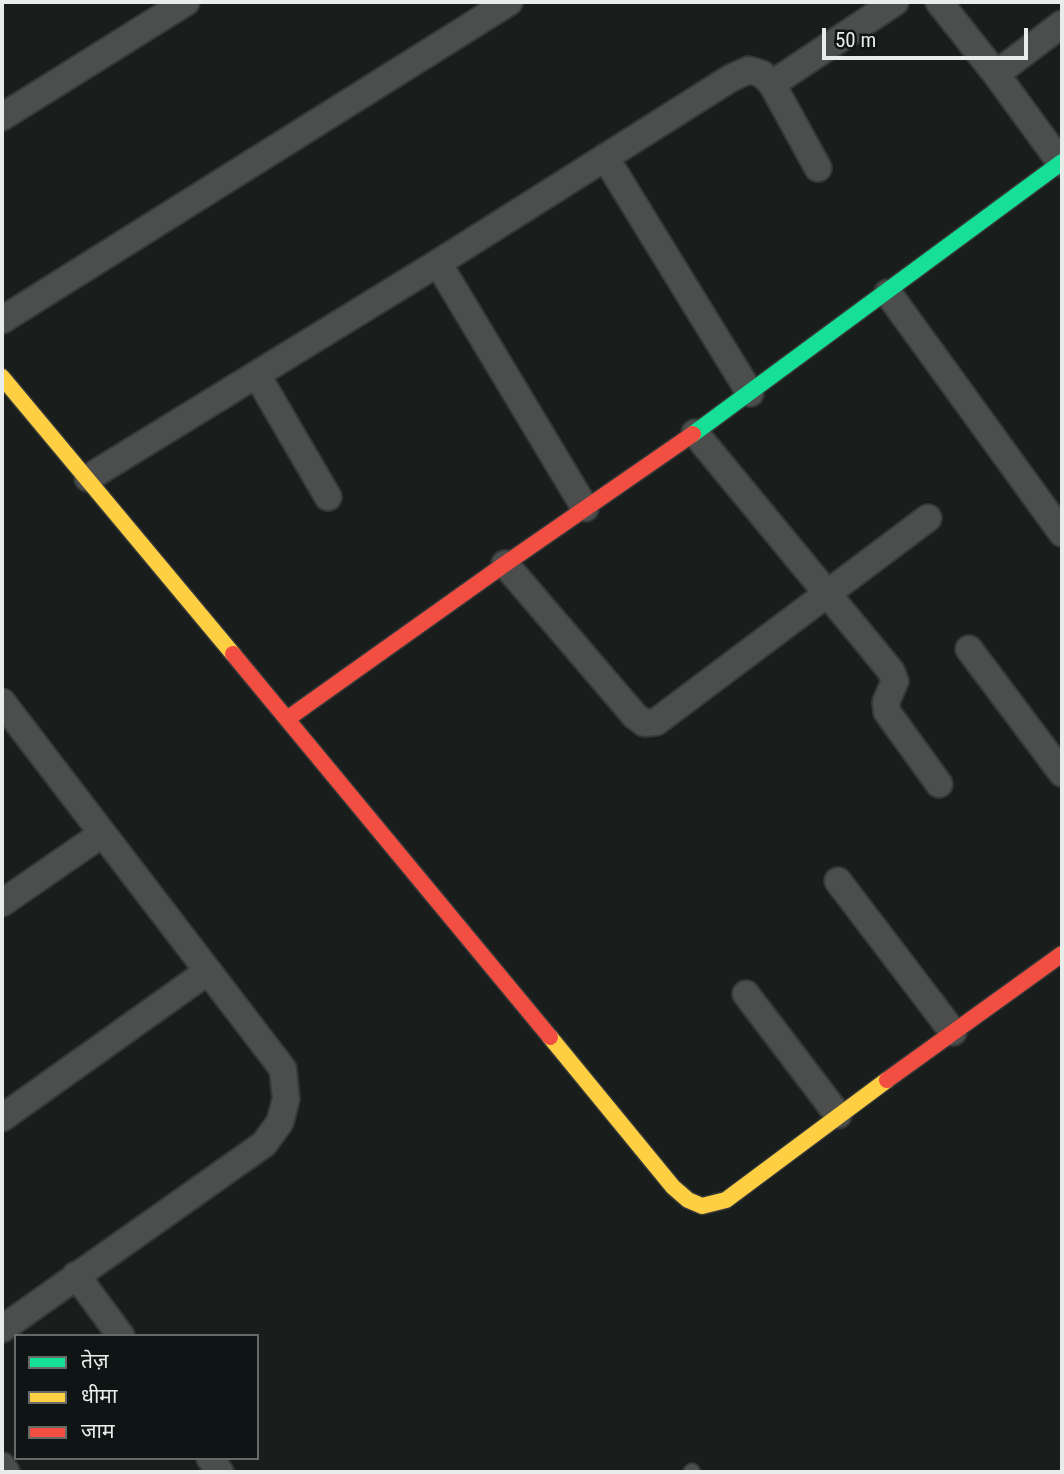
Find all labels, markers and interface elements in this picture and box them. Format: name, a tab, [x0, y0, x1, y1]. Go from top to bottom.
scale bar	[826, 14, 1032, 58]
text: 50 m	[835, 28, 876, 52]
legend	[14, 1334, 259, 1460]
text: तेज़	[81, 1349, 109, 1373]
text: धीमा	[81, 1384, 117, 1408]
text: जाम	[81, 1419, 115, 1443]

